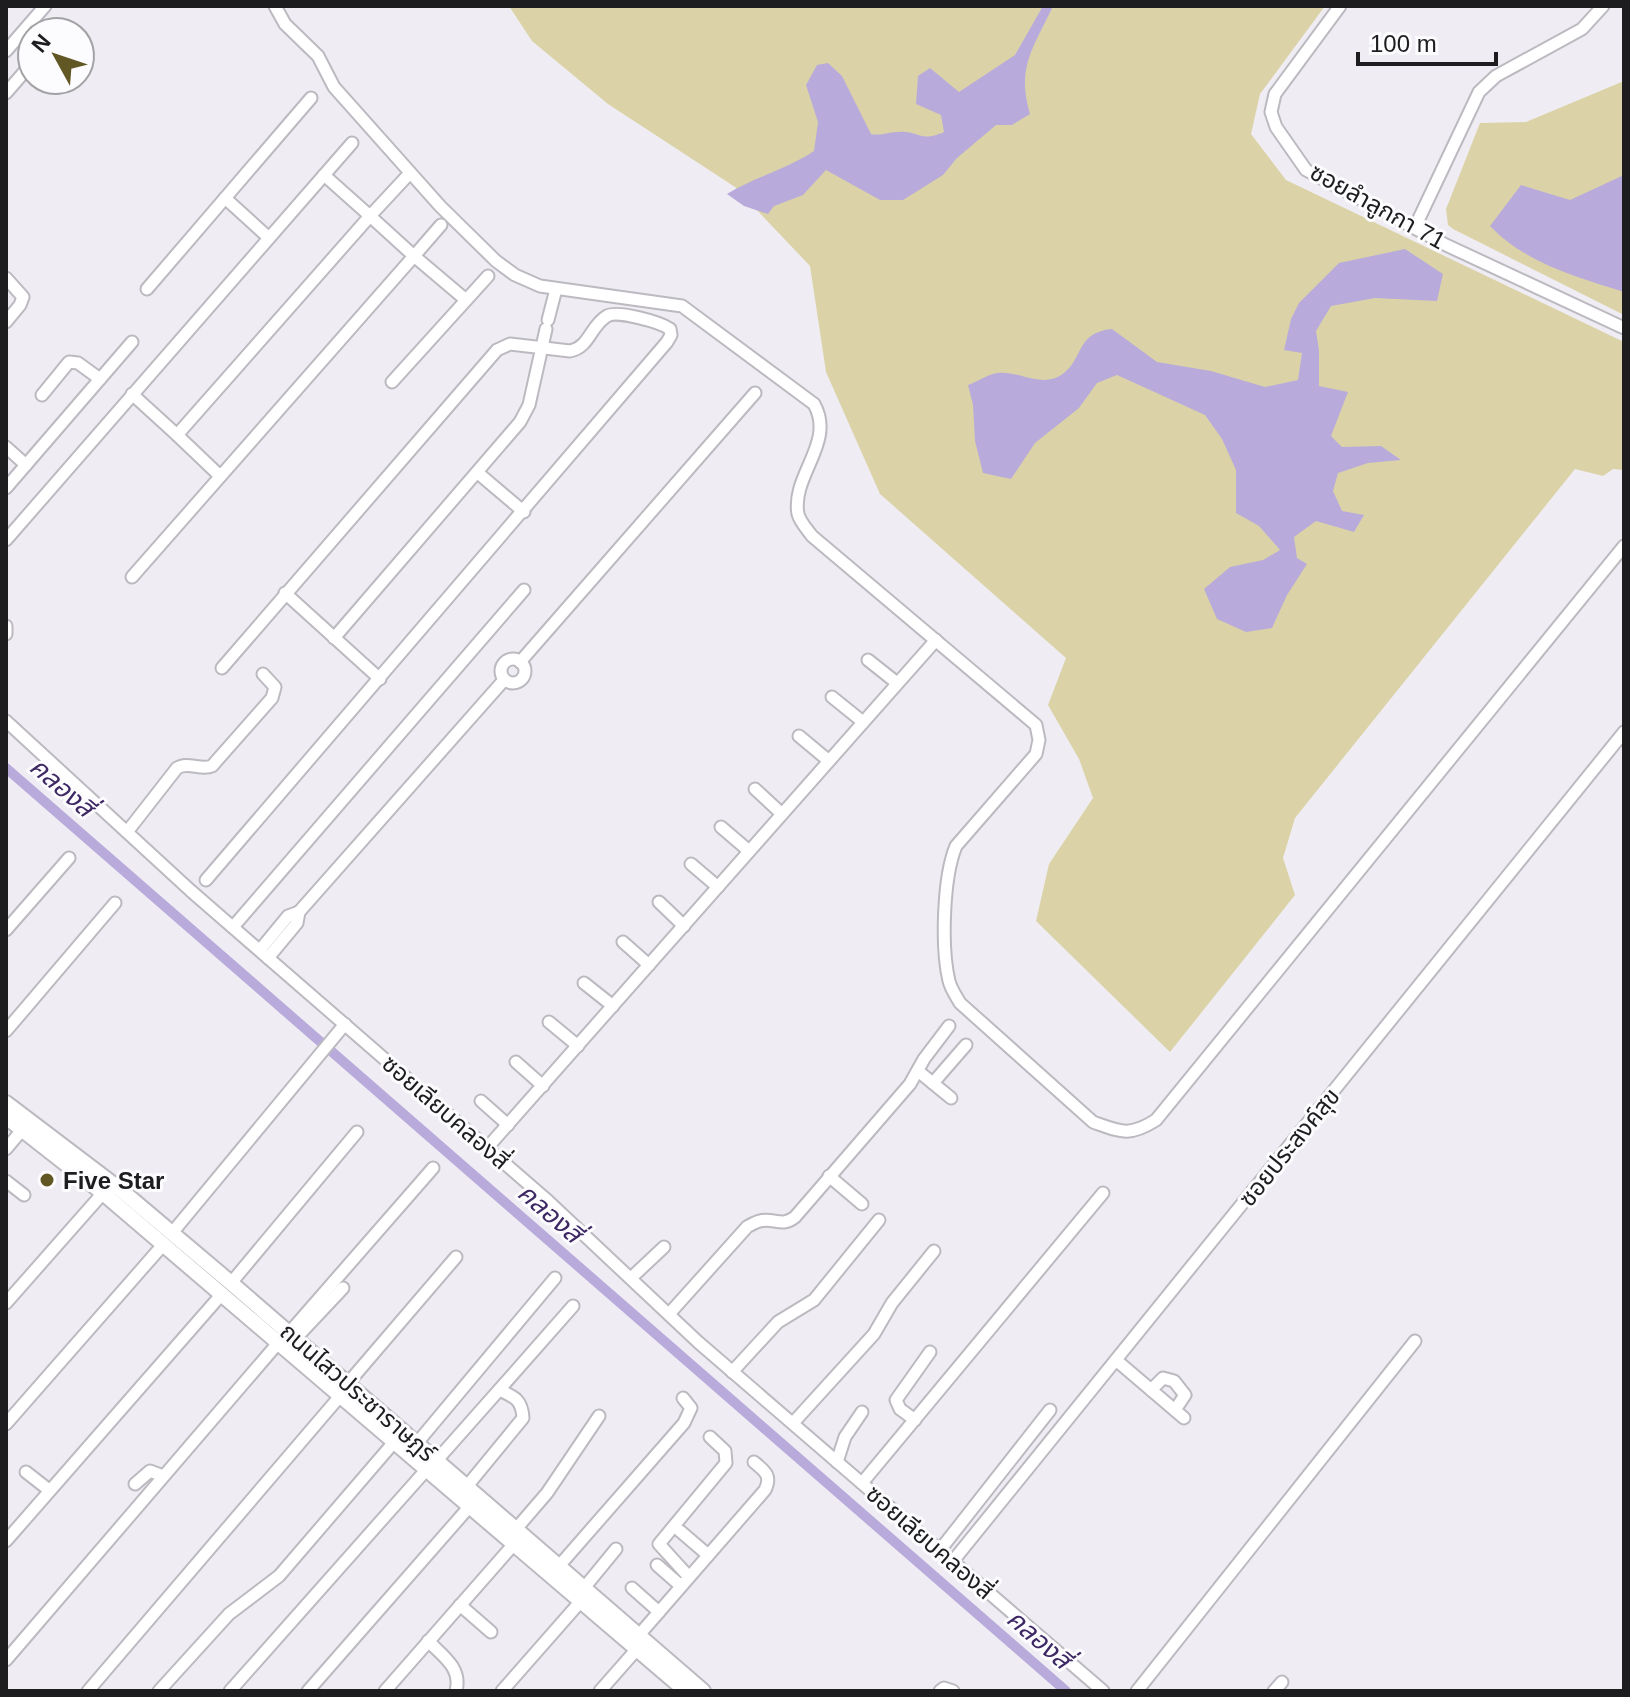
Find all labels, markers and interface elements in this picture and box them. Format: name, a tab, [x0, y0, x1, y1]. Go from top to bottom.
north arrow	[16, 16, 96, 96]
scale bar	[1358, 16, 1496, 66]
text: N	[26, 29, 56, 58]
text: 100 m	[1370, 30, 1437, 57]
street label: ซอยลำลูกกา 71	[1305, 158, 1450, 256]
water label: คลองสี่	[24, 749, 106, 826]
street label: ซอยเลียบคลองสี่	[377, 1047, 517, 1175]
street label: ซอยประสงค์สุข	[1233, 1083, 1346, 1213]
place label: Five Star	[63, 1167, 164, 1194]
marker: Five Star	[38, 1171, 56, 1189]
water label: คลองสี่	[512, 1175, 594, 1252]
street label: ถนนไสวประชาราษฎร์	[275, 1317, 442, 1467]
street label: ซอยเลียบคลองสี่	[861, 1477, 1001, 1605]
water label: คลองสี่	[1001, 1601, 1083, 1678]

